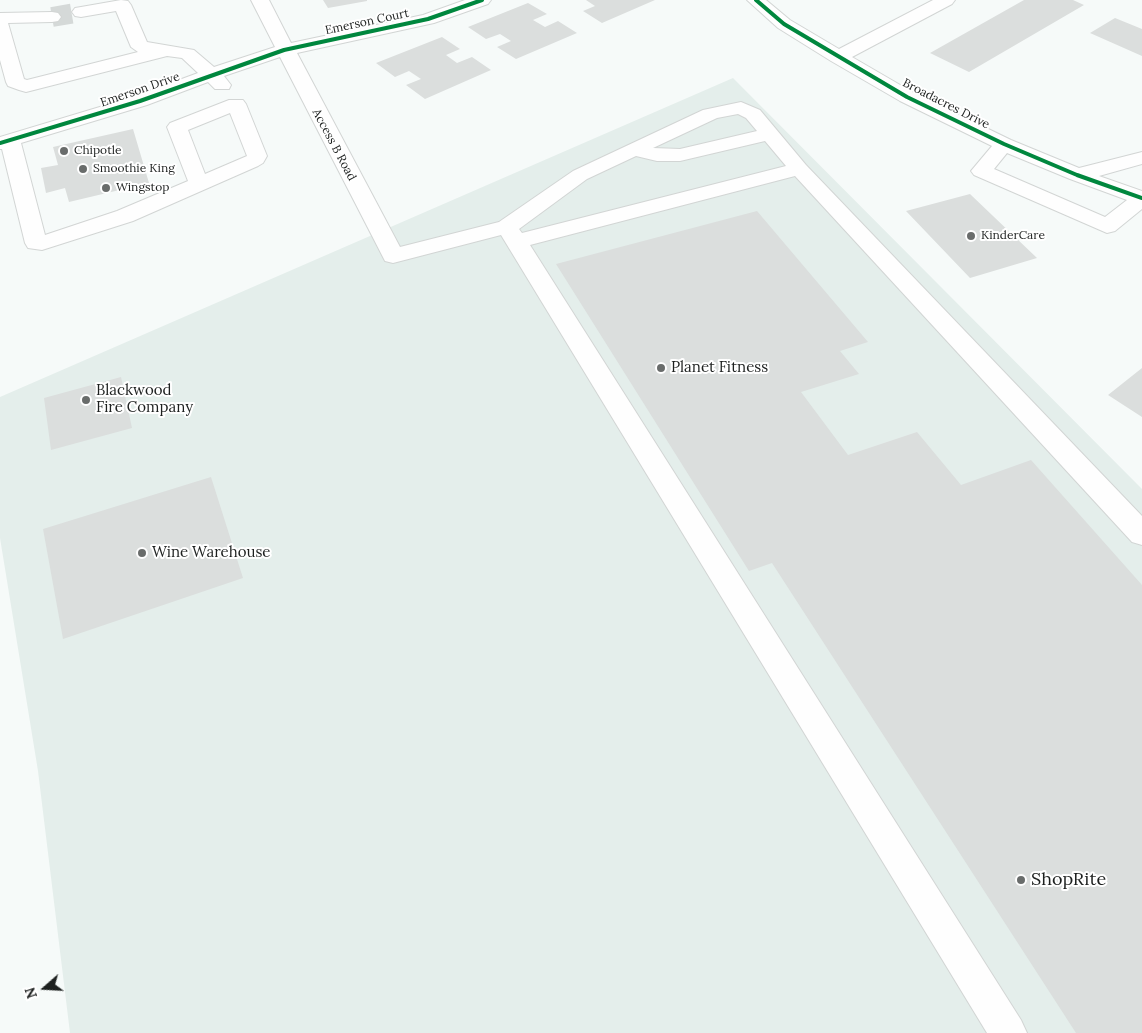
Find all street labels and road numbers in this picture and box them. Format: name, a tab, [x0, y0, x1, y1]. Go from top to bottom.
street label: Emerson Court	[324, 6, 410, 38]
street label: Emerson Drive	[98, 70, 182, 110]
street label: Broadacres Drive	[900, 76, 992, 132]
street label: Access B Road	[309, 107, 359, 183]

